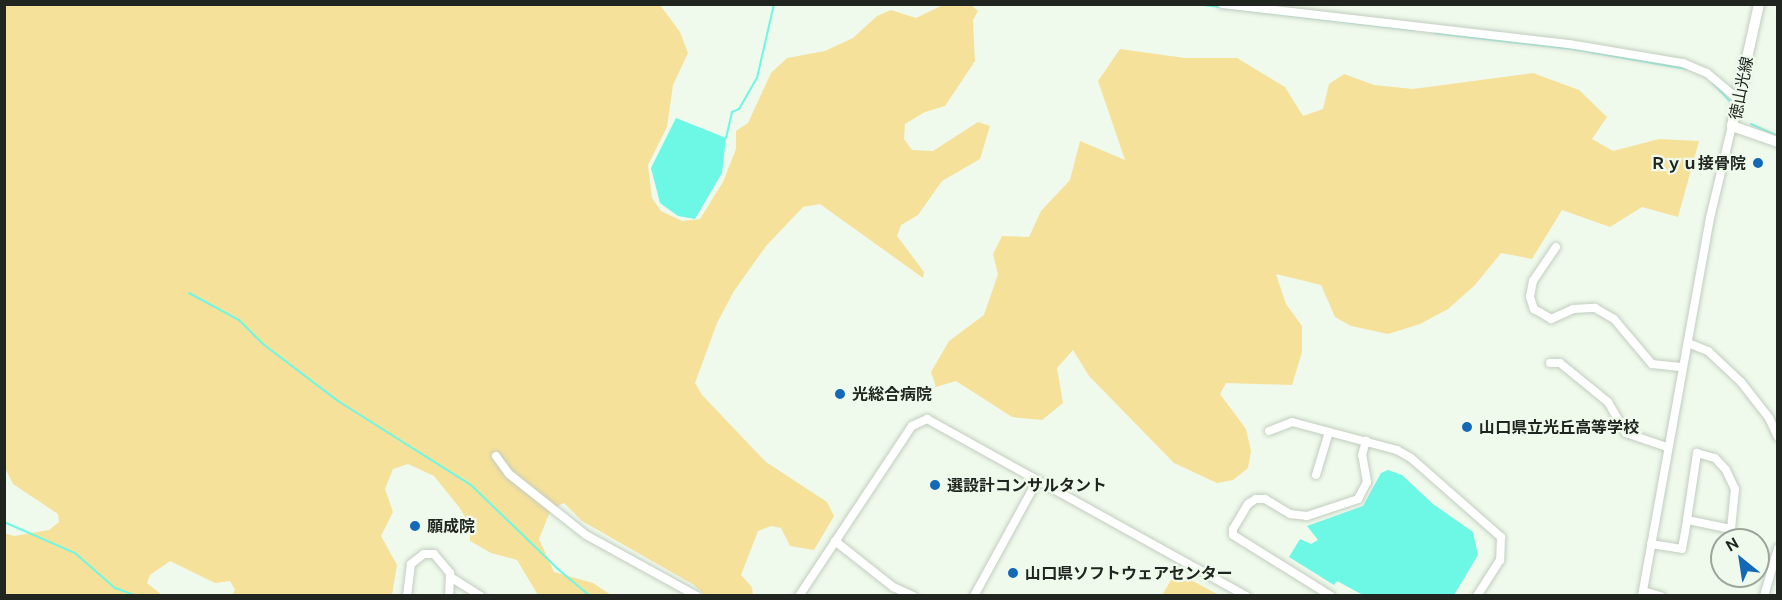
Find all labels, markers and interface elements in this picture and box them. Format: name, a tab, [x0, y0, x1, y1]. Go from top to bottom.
street label: 徳山光線	[1725, 55, 1757, 121]
place label: Ｒｙｕ接骨院	[1650, 153, 1746, 173]
marker: Ｒｙｕ接骨院	[1751, 156, 1765, 170]
place label: 光総合病院	[852, 384, 932, 404]
marker: 光総合病院	[833, 387, 847, 401]
place label: 山口県立光丘高等学校	[1479, 417, 1639, 437]
marker: 山口県立光丘高等学校	[1460, 420, 1474, 434]
place label: 選設計コンサルタント	[947, 475, 1107, 495]
marker: 選設計コンサルタント	[928, 478, 942, 492]
place label: 願成院	[427, 516, 475, 536]
marker: 願成院	[408, 519, 422, 533]
north arrow	[1710, 528, 1770, 588]
text: N	[1722, 533, 1742, 555]
place label: 山口県ソフトウェアセンター	[1025, 563, 1233, 583]
marker: 山口県ソフトウェアセンター	[1006, 566, 1020, 580]

